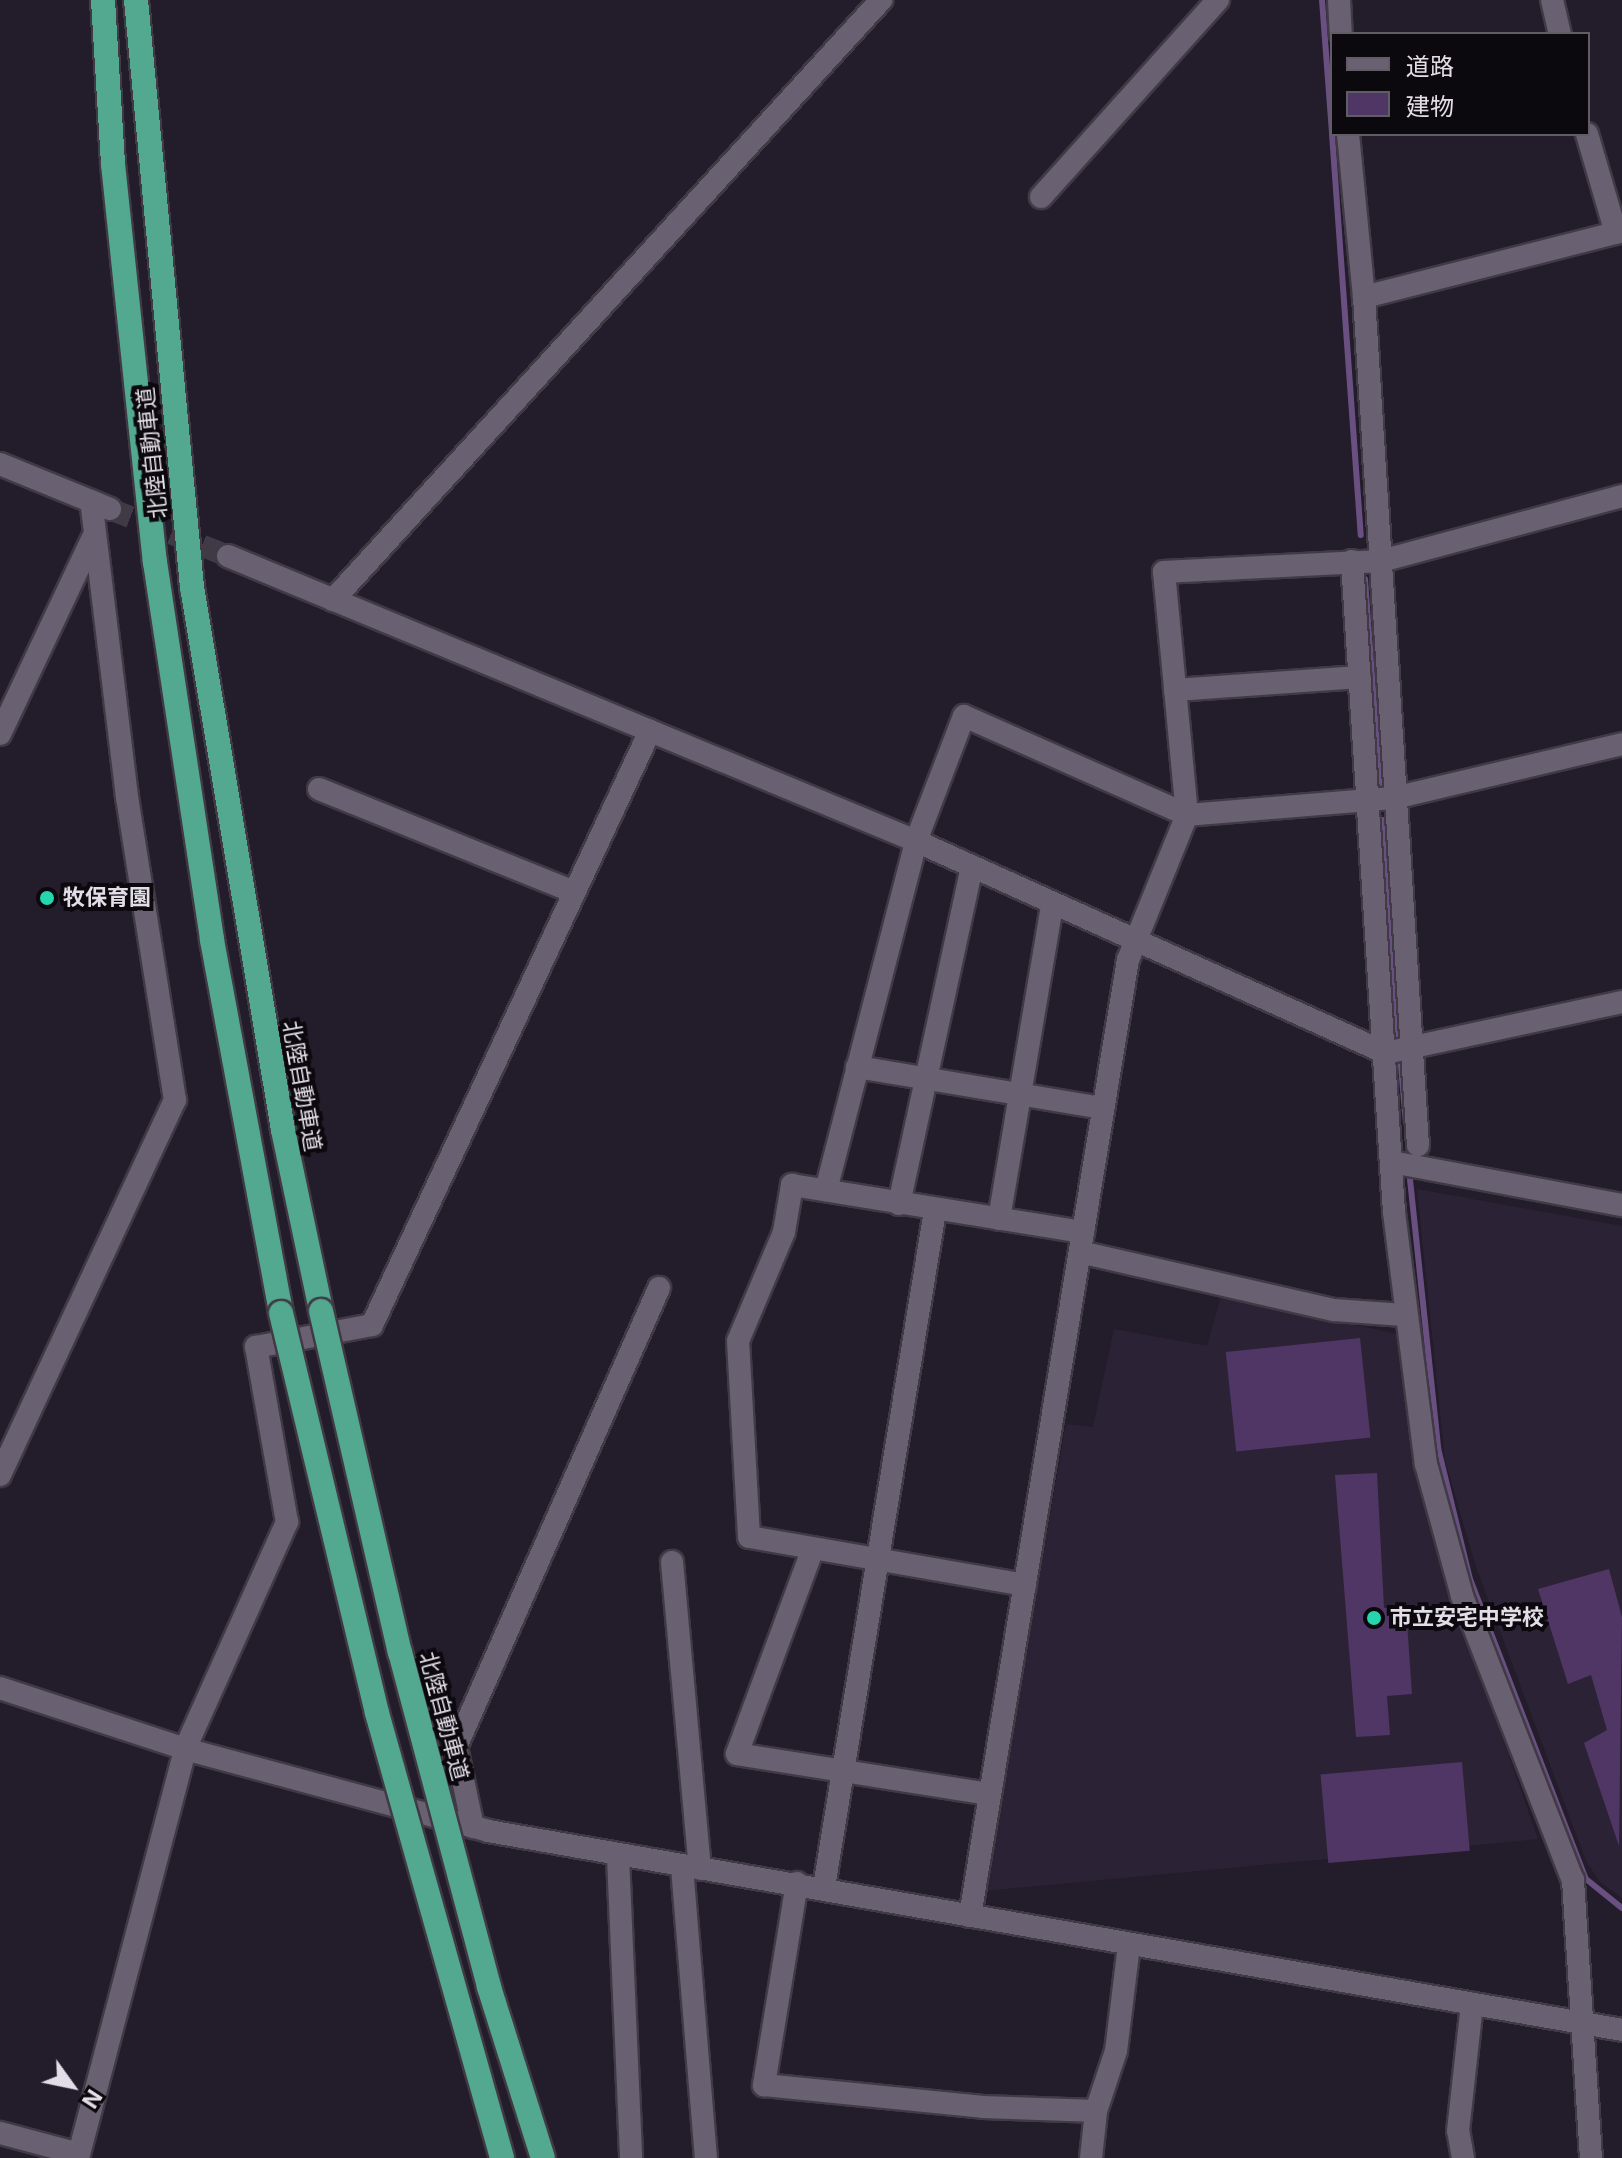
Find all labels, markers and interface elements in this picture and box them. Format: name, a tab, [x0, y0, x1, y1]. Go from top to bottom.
legend	[1330, 32, 1590, 136]
text: 道路	[1406, 52, 1454, 81]
text: 建物	[1406, 92, 1454, 121]
street label: 北陸自動車道	[132, 386, 172, 520]
place label: 牧保育園	[63, 885, 151, 911]
marker: 牧保育園	[38, 889, 56, 907]
street label: 北陸自動車道	[278, 1019, 326, 1153]
place label: 市立安宅中学校	[1390, 1605, 1544, 1631]
marker: 市立安宅中学校	[1365, 1609, 1383, 1627]
street label: 北陸自動車道	[414, 1649, 474, 1783]
north arrow	[32, 2046, 112, 2126]
text: N	[77, 2085, 108, 2113]

